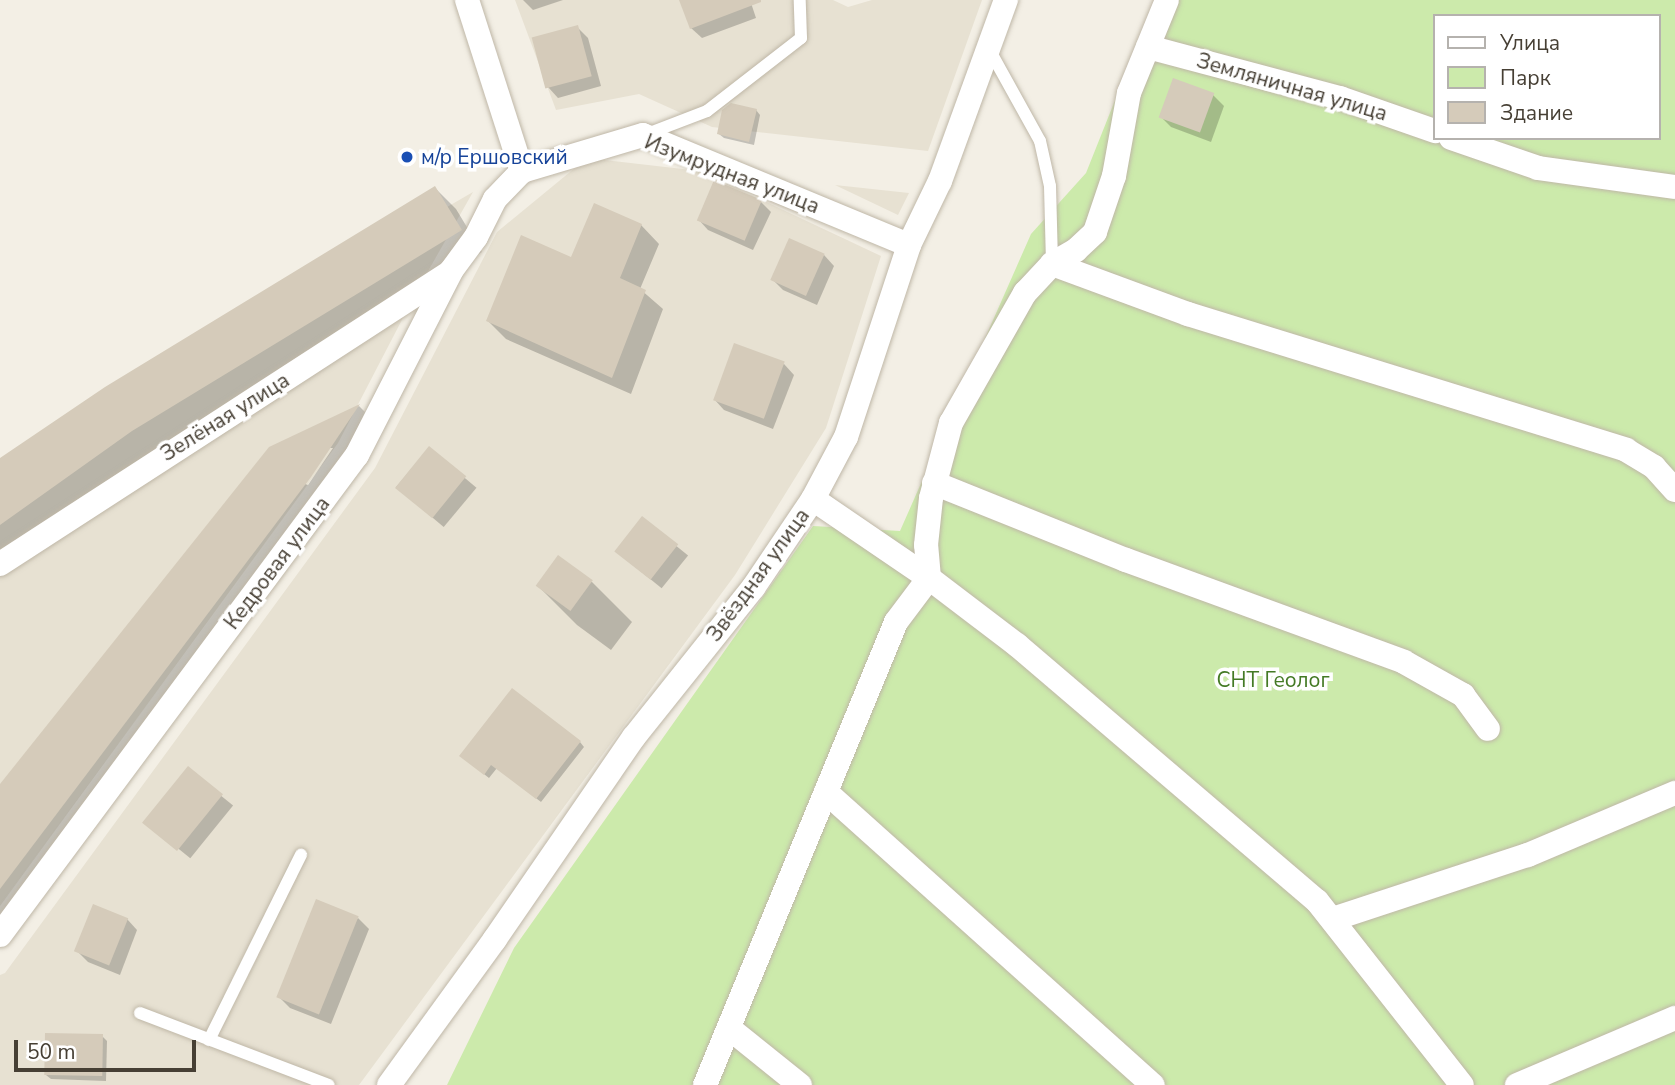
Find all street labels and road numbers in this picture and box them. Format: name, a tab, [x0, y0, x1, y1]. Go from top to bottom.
street label: Земляничная улица	[1194, 48, 1390, 126]
street label: Изумрудная улица	[641, 129, 823, 219]
street label: Зелёная улица	[156, 367, 294, 467]
street label: Кедровая улица	[219, 492, 335, 634]
street label: Звёздная улица	[701, 504, 815, 646]

